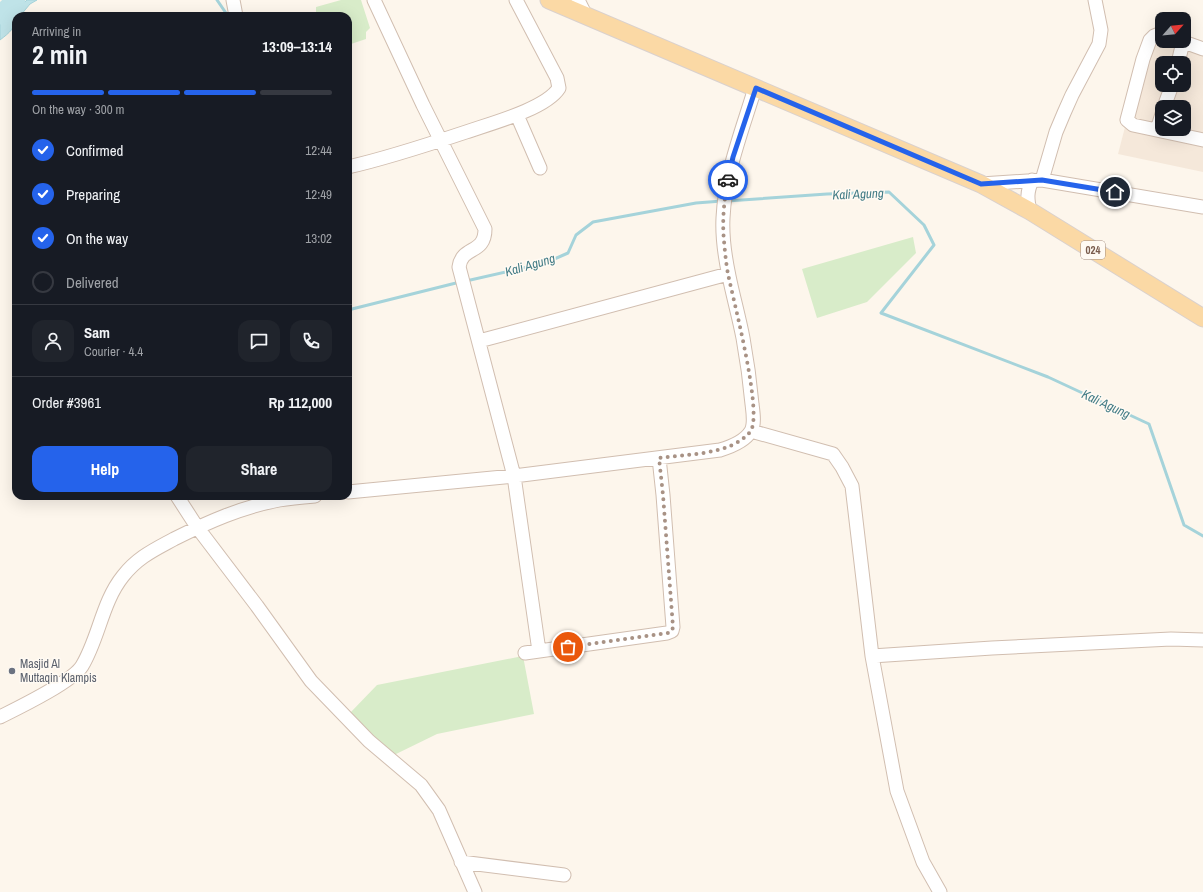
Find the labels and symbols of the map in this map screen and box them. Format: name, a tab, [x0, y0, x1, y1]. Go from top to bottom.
north arrow	[1155, 12, 1191, 48]
courier	[708, 160, 748, 200]
pin	[1098, 175, 1132, 209]
water label: Kali Agung	[832, 185, 884, 203]
road number: 024	[1081, 241, 1105, 259]
water label: Kali Agung	[503, 250, 557, 280]
water label: Kali Agung	[1079, 385, 1133, 423]
pin	[551, 630, 585, 664]
place label: Masjid Al Muttaqin Klampis	[20, 656, 97, 686]
marker: Masjid Al Muttaqin Klampis	[7, 666, 17, 676]

